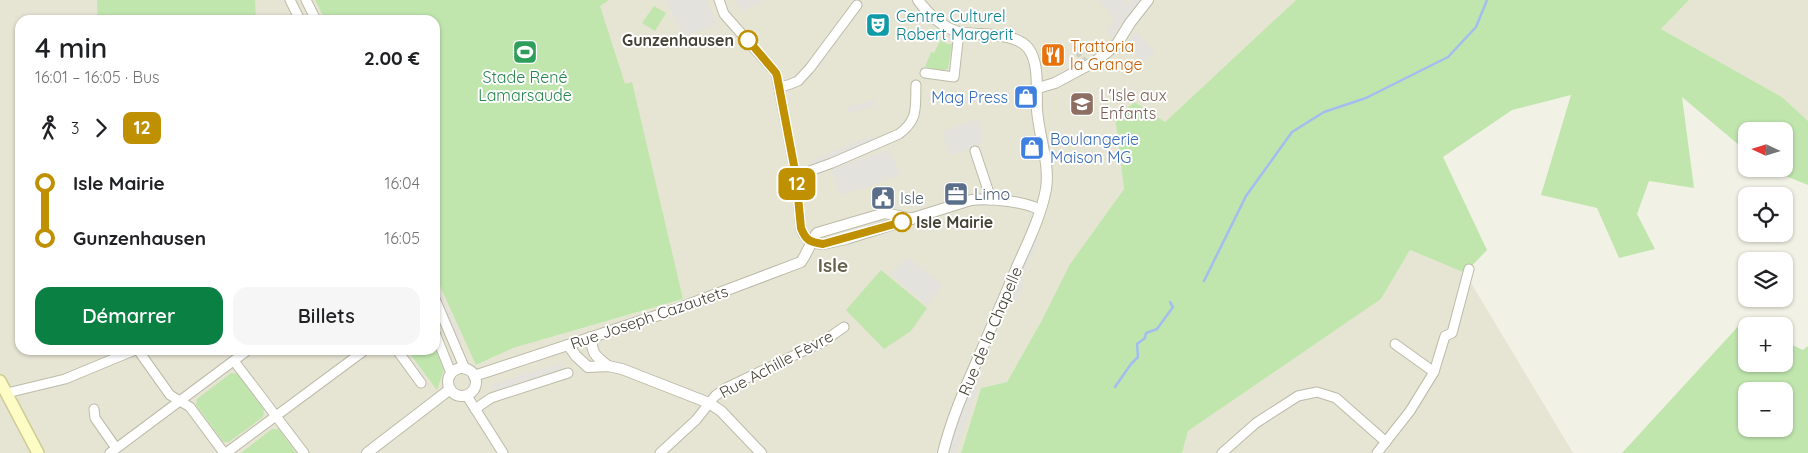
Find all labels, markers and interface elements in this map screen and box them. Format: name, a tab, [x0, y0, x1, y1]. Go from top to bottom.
place label: Centre Culturel Robert Margerit	[896, 6, 1014, 44]
theatre icon: Centre Culturel Robert Margerit	[865, 12, 891, 38]
text: 4 min	[35, 30, 107, 65]
place label: Gunzenhausen	[622, 30, 734, 50]
marker: Gunzenhausen	[738, 30, 758, 50]
place label: Trattoria la Grange	[1070, 36, 1142, 74]
sports icon: Stade René Lamarsaude	[512, 39, 538, 65]
restaurant icon: Trattoria la Grange	[1040, 42, 1066, 68]
text: 2.00 €	[364, 46, 420, 70]
text: 16:01 – 16:05 · Bus	[35, 67, 160, 87]
place label: Stade René Lamarsaude	[478, 67, 572, 105]
shop icon: Mag Press	[1013, 84, 1039, 110]
place label: L'Isle aux Enfants	[1100, 85, 1167, 123]
place label: Mag Press	[931, 87, 1008, 107]
school or university icon: L'Isle aux Enfants	[1069, 91, 1095, 117]
icon: walk	[35, 114, 63, 142]
icon: forward	[87, 114, 115, 142]
text: 12	[133, 116, 151, 139]
text: 3	[71, 118, 79, 138]
north arrow	[1738, 122, 1792, 178]
map controls	[1738, 122, 1793, 437]
place label: Boulangerie Maison MG	[1050, 129, 1139, 167]
shop icon: Boulangerie Maison MG	[1019, 135, 1045, 161]
line badge: 12	[774, 168, 820, 200]
text: Isle Mairie	[73, 171, 165, 195]
text: 12	[788, 172, 806, 195]
text: 16:04	[385, 173, 420, 193]
office icon: Limo	[943, 181, 969, 207]
place label: Limo	[974, 184, 1010, 204]
public building icon: Isle	[870, 185, 896, 211]
button: locate	[1738, 187, 1793, 242]
place label: Isle	[900, 188, 924, 208]
marker: Isle Mairie	[892, 212, 912, 232]
place label: Isle Mairie	[916, 212, 993, 232]
text: Gunzenhausen	[73, 226, 206, 250]
text: 16:05	[384, 228, 420, 248]
button: layers	[1738, 252, 1793, 307]
district label: Isle	[818, 253, 848, 277]
street label: Rue de la Chapelle	[954, 264, 1026, 398]
street label: Rue Joseph Cazautets	[567, 281, 731, 353]
button: Démarrer	[35, 287, 223, 345]
button: Billets	[233, 287, 420, 345]
button: +	[1738, 317, 1793, 372]
street label: Rue Achille Fèvre	[716, 326, 836, 402]
button: −	[1738, 382, 1793, 437]

